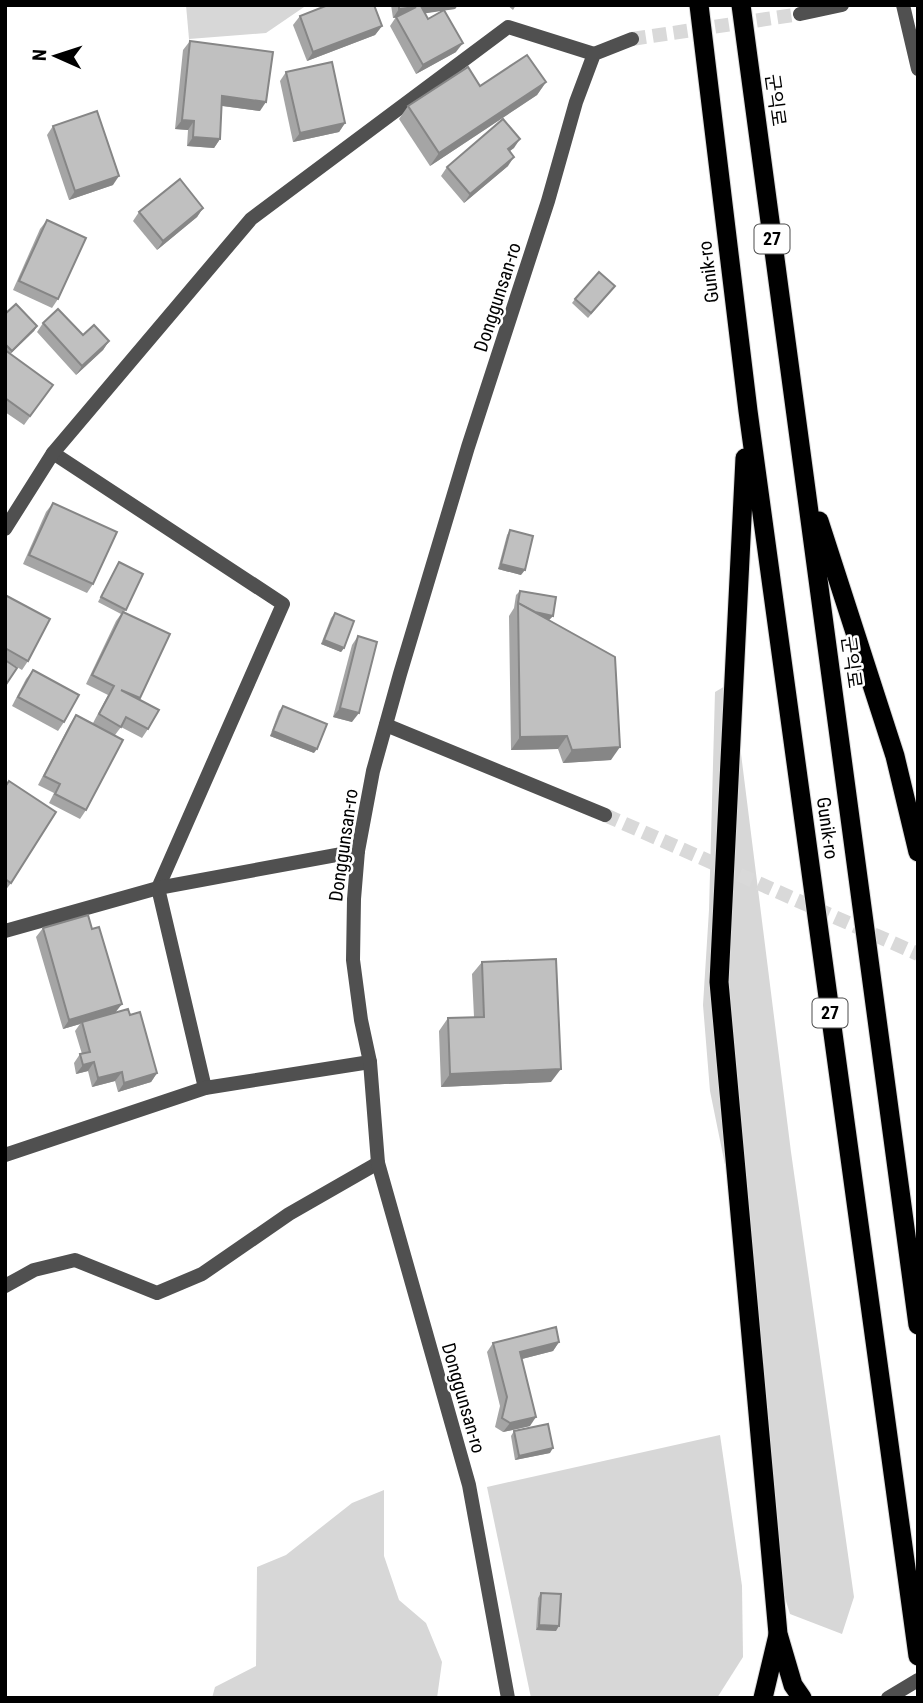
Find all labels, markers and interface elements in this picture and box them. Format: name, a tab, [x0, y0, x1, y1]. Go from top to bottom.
north arrow	[21, 21, 91, 91]
text: N	[28, 49, 51, 62]
street label: 군익로	[760, 72, 791, 128]
road number: 27	[754, 225, 790, 254]
street label: Donggunsan-ro	[469, 240, 526, 355]
street label: Gunik-ro	[693, 240, 724, 304]
street label: 군익로	[836, 634, 867, 690]
street label: Donggunsan-ro	[324, 787, 363, 903]
street label: Gunik-ro	[812, 796, 843, 861]
road number: 27	[812, 998, 848, 1028]
street label: Donggunsan-ro	[437, 1340, 490, 1456]

